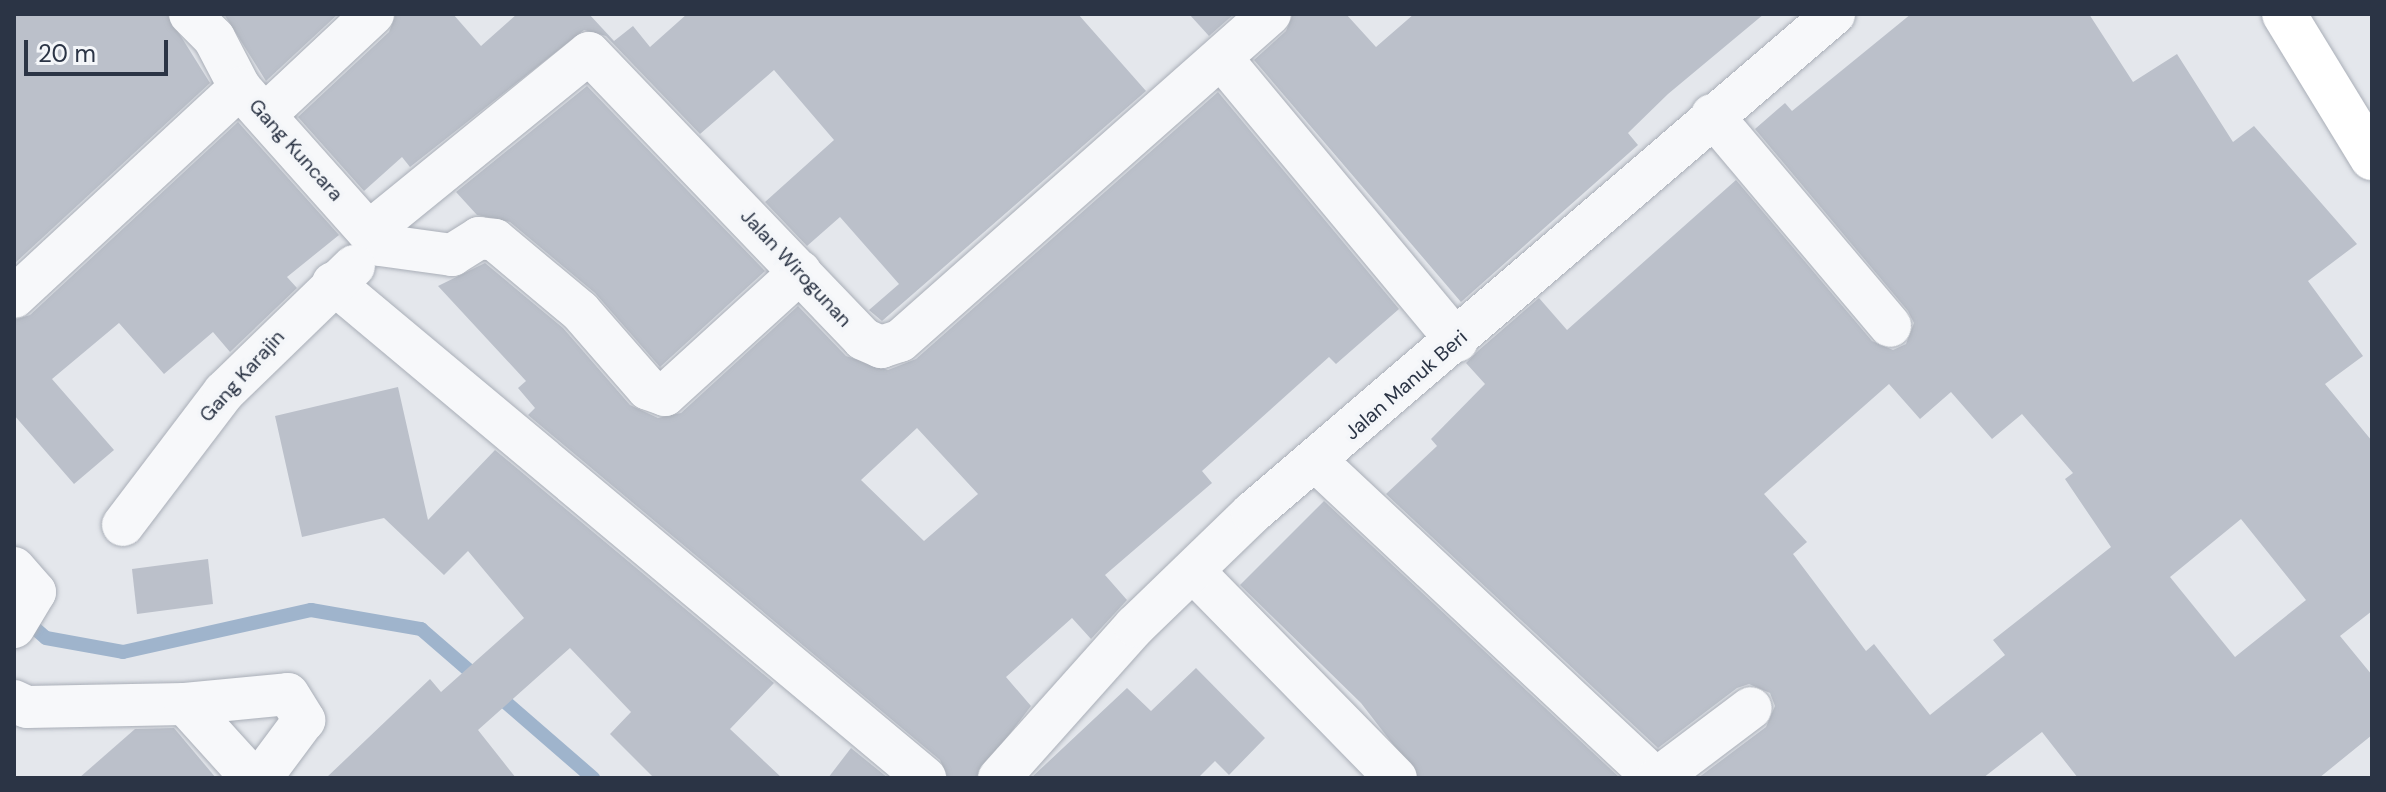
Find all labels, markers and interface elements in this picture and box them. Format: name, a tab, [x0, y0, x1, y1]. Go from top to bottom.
scale bar	[28, 24, 172, 74]
text: 20 m	[38, 38, 96, 69]
street label: Gang Kuncara	[244, 94, 348, 206]
street label: Jalan Wirogunan	[735, 204, 857, 332]
street label: Gang Karajin	[194, 325, 290, 427]
street label: Jalan Manuk Beri	[1340, 325, 1472, 445]

